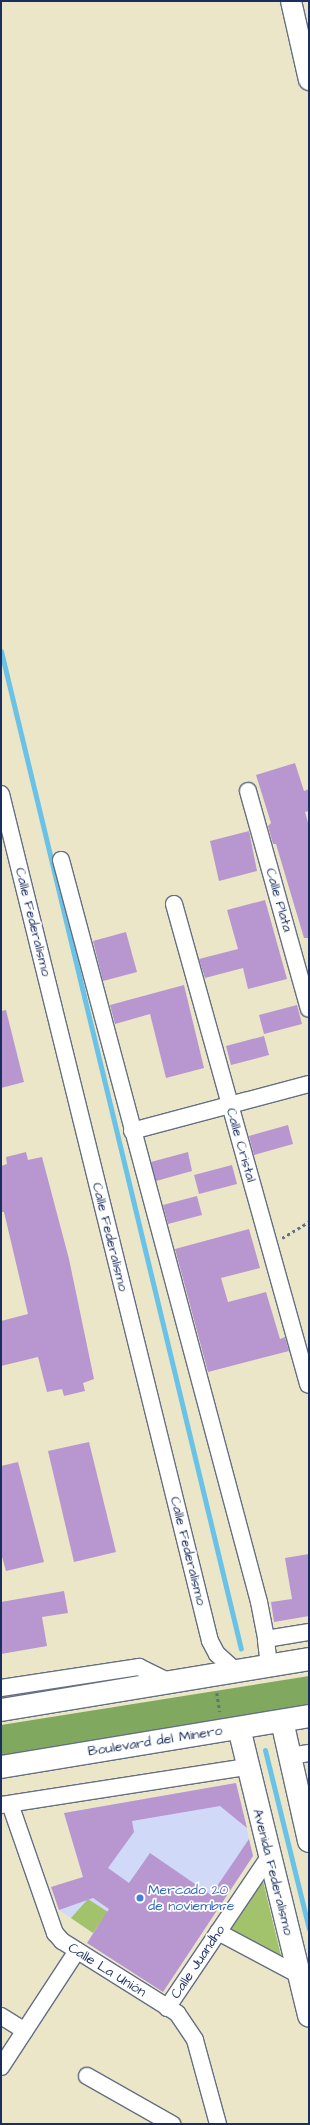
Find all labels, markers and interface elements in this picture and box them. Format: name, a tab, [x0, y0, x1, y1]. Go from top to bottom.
street label: Calle Federalismo	[11, 866, 55, 978]
street label: Calle Plata	[262, 866, 296, 934]
street label: Calle Cristal	[222, 1106, 260, 1184]
street label: Calle Federalismo	[88, 1181, 132, 1293]
street label: Calle Federalismo	[166, 1495, 210, 1607]
street label: Boulevard del Minero	[87, 1722, 223, 1760]
street label: Avenida Federalismo	[249, 1807, 297, 1937]
place label: Mercado 20 de noviembre	[148, 1882, 234, 1914]
marker: Mercado 20 de noviembre	[135, 1893, 145, 1903]
street label: Calle Juandho	[167, 1922, 229, 2002]
street label: Calle La Unión	[65, 1939, 149, 2001]

